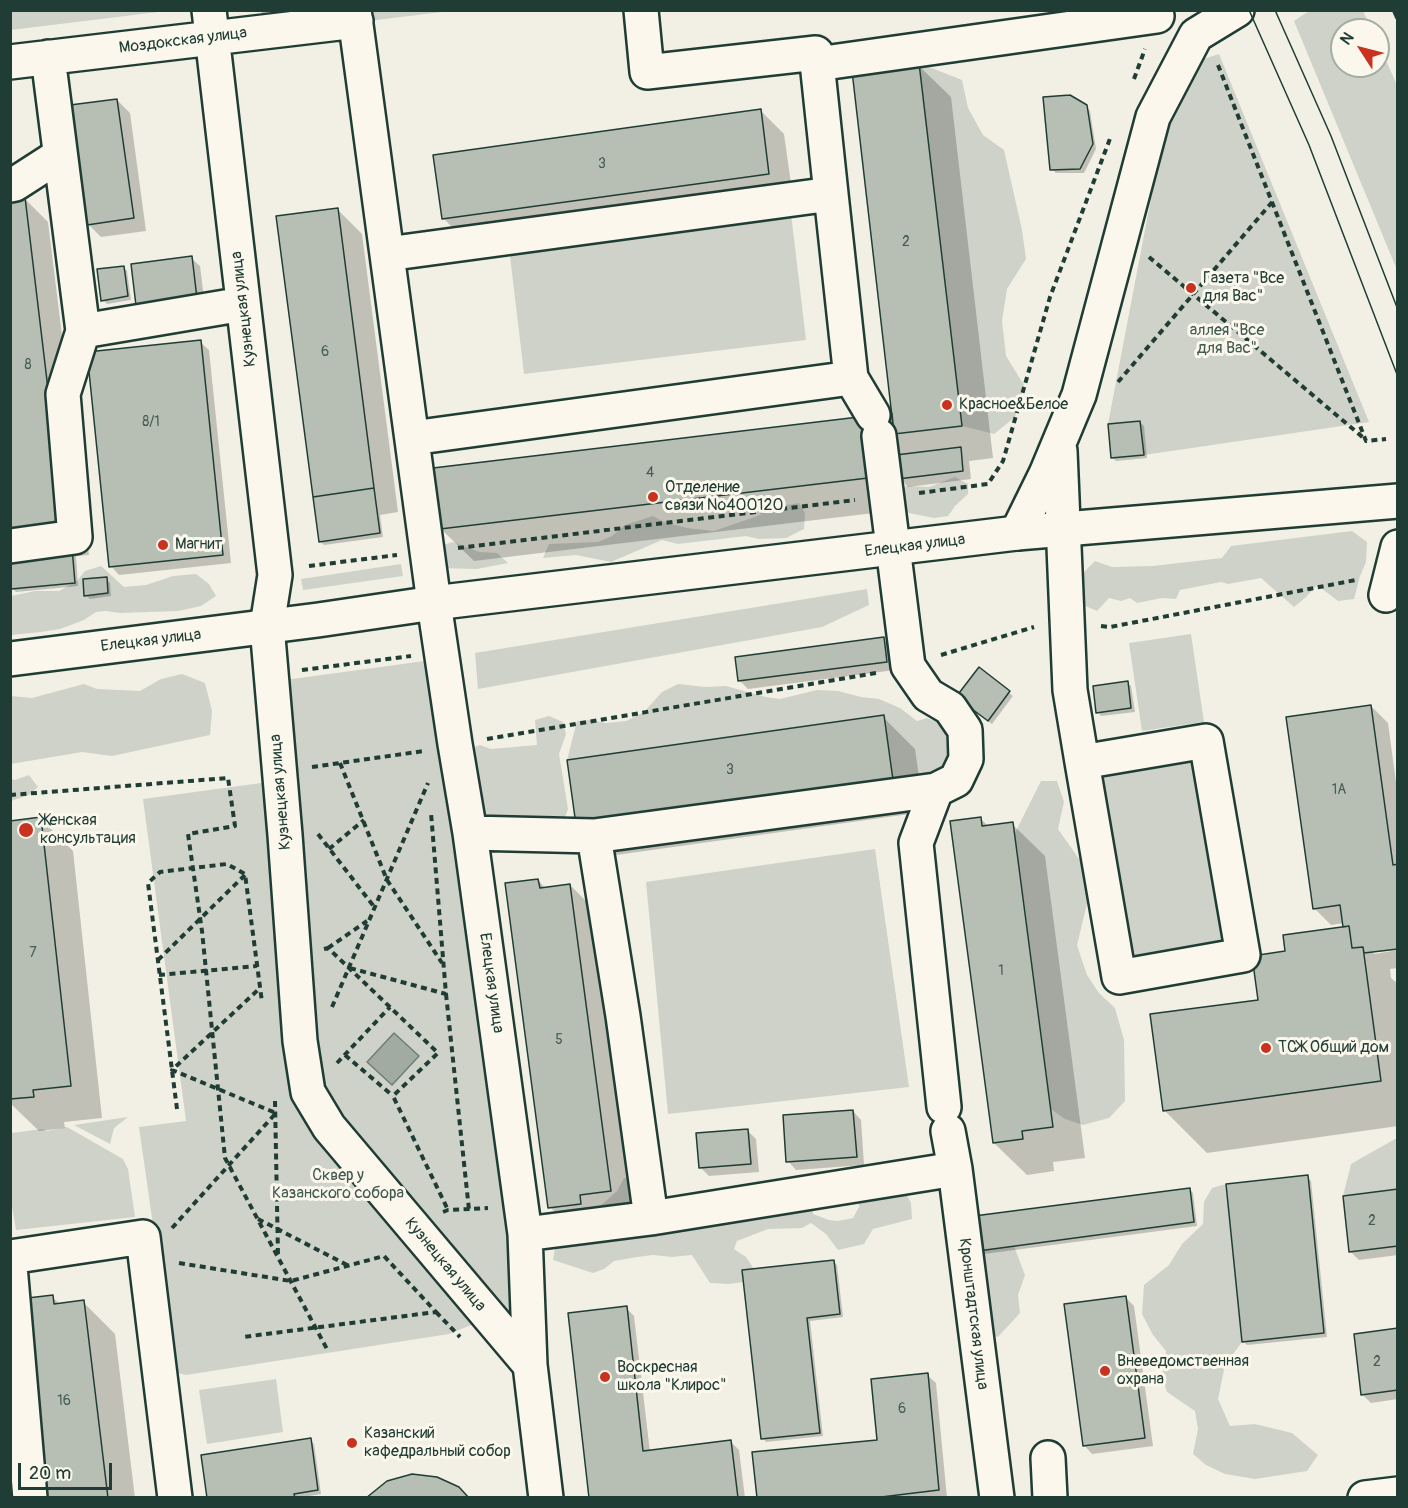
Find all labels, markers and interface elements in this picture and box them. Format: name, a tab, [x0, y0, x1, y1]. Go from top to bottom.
north arrow	[1330, 18, 1390, 78]
street label: Моздокская улица	[118, 24, 248, 58]
text: N	[1336, 28, 1358, 49]
house number: 3	[598, 156, 606, 172]
house number: 2	[902, 234, 910, 250]
street label: Кузнецкая улица	[227, 250, 261, 368]
place label: Газета "Все для Вас"	[1203, 269, 1284, 307]
marker: Газета "Все для Вас"	[1184, 281, 1198, 295]
park label: аллея "Все для Вас"	[1190, 321, 1264, 359]
house number: 6	[321, 344, 329, 360]
house number: 8	[24, 357, 32, 373]
place label: Красное&Белое	[959, 395, 1068, 415]
marker: Красное&Белое	[940, 398, 954, 412]
house number: 8/1	[142, 414, 160, 430]
house number: 4	[646, 465, 654, 481]
place label: Отделение связи №400120	[665, 478, 783, 516]
marker: Отделение связи №400120	[646, 490, 660, 504]
street label: Елецкая улица	[864, 530, 966, 562]
place label: Магнит	[175, 535, 223, 555]
marker: Магнит	[156, 538, 170, 552]
street label: Елецкая улица	[100, 625, 202, 657]
street label: Кузнецкая улица	[266, 733, 296, 851]
house number: 3	[726, 762, 734, 778]
house number: 1А	[1332, 782, 1346, 798]
place label: Женская консультация	[40, 811, 136, 849]
marker: Женская консультация	[17, 821, 35, 839]
street label: Елецкая улица	[474, 932, 508, 1034]
house number: 7	[29, 945, 37, 961]
house number: 1	[998, 963, 1004, 979]
house number: 5	[555, 1032, 563, 1048]
place label: ТСЖ Общий дом	[1278, 1038, 1389, 1058]
marker: ТСЖ Общий дом	[1259, 1041, 1273, 1055]
park label: Сквер у Казанского собора	[272, 1166, 404, 1204]
house number: 2	[1368, 1213, 1376, 1229]
street label: Кузнецкая улица	[400, 1214, 490, 1316]
street label: Кронштадтская улица	[954, 1237, 992, 1391]
place label: Вневедомственная охрана	[1117, 1352, 1249, 1390]
house number: 2	[1373, 1354, 1381, 1370]
place label: Воскресная школа "Клирос"	[617, 1358, 727, 1396]
marker: Вневедомственная охрана	[1098, 1364, 1112, 1378]
marker: Воскресная школа "Клирос"	[598, 1370, 612, 1384]
house number: 16	[57, 1393, 71, 1409]
house number: 6	[898, 1401, 906, 1417]
place label: Казанский кафедральный собор	[364, 1424, 511, 1462]
marker: Казанский кафедральный собор	[345, 1436, 359, 1450]
scale bar	[21, 1451, 116, 1489]
text: 20 m	[29, 1462, 71, 1485]

